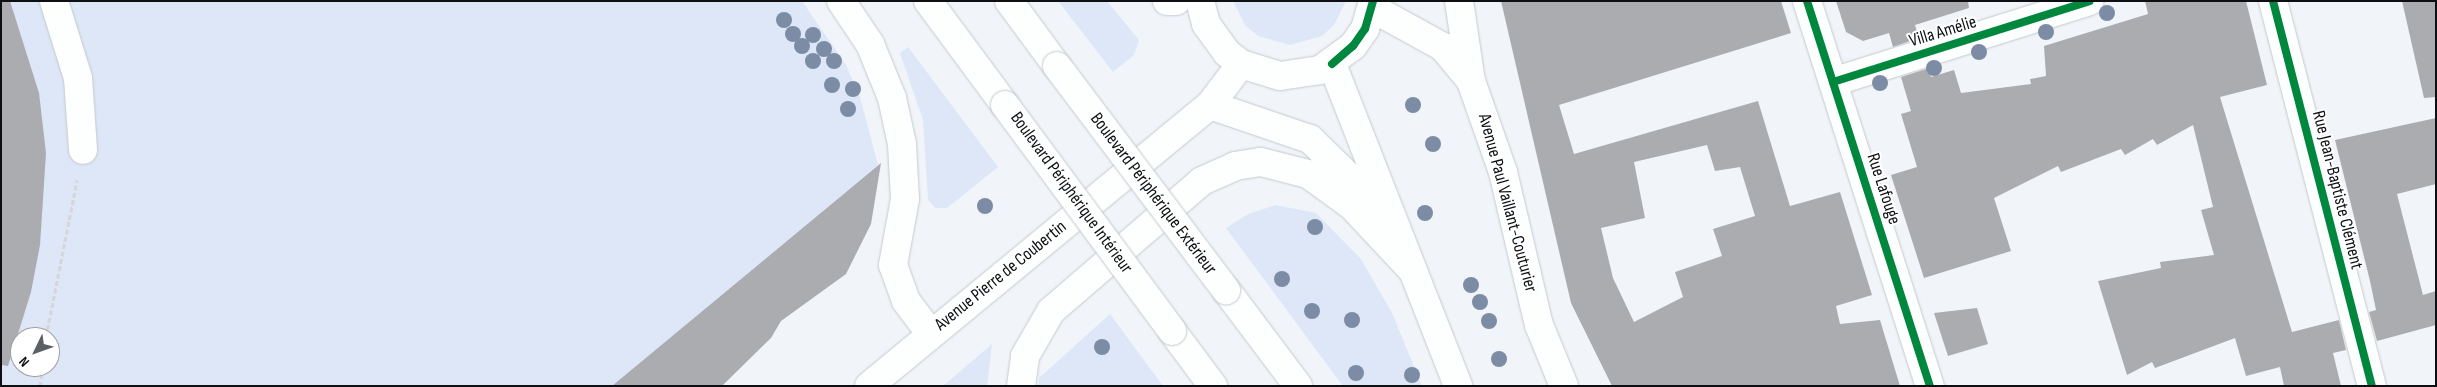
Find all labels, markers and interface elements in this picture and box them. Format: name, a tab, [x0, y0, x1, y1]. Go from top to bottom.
street label: Villa Amélie	[1907, 12, 1979, 52]
street label: Boulevard Périphérique Intérieur	[1005, 108, 1137, 278]
street label: Rue Jean-Baptiste Clément	[2307, 108, 2367, 272]
street label: Boulevard Périphérique Extérieur	[1085, 109, 1221, 279]
street label: Avenue Paul Vaillant-Couturier	[1473, 111, 1541, 295]
street label: Rue Lafouge	[1861, 151, 1905, 227]
street label: Avenue Pierre de Coubertin	[931, 216, 1071, 336]
north arrow	[10, 327, 60, 377]
text: N	[15, 353, 33, 370]

